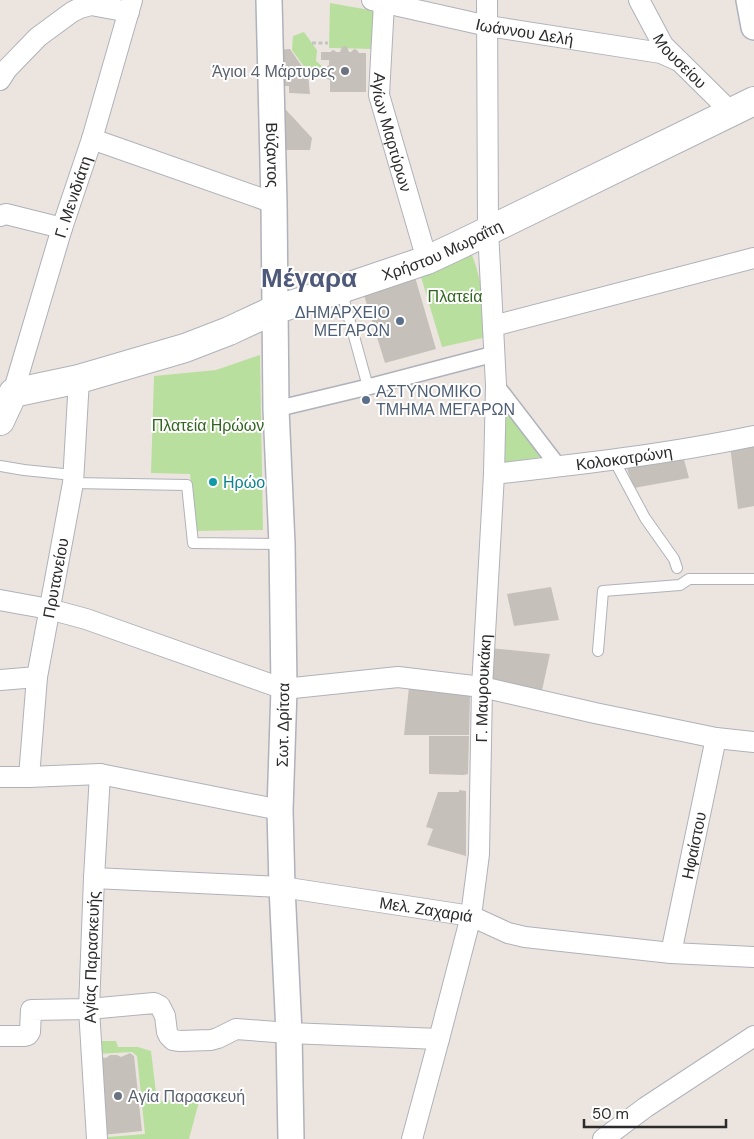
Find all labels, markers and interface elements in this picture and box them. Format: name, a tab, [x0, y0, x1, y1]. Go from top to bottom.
street label: Ιωάννου Δελή	[474, 13, 575, 50]
street label: Μουσείου	[648, 30, 711, 93]
place label: Άγιοι 4 Μάρτυρες	[212, 61, 335, 82]
marker: Άγιοι 4 Μάρτυρες	[339, 65, 351, 77]
street label: Αγίων Μαρτύρων	[369, 72, 417, 194]
street label: Βύζαντος	[262, 122, 284, 188]
street label: Γ. Μενιδιάτη	[49, 153, 96, 240]
street label: Χρήστου Μωραΐτη	[379, 215, 506, 285]
district label: Μέγαρα	[261, 261, 357, 295]
park label: Πλατεία	[428, 286, 482, 307]
place label: ΔΗΜΑΡΧΕΙΟ ΜΕΓΑΡΩΝ	[295, 302, 390, 341]
marker: ΔΗΜΑΡΧΕΙΟ ΜΕΓΑΡΩΝ	[394, 315, 406, 327]
place label: ΑΣΤΥΝΟΜΙΚΟ ΤΜΗΜΑ ΜΕΓΑΡΩΝ	[376, 381, 515, 420]
marker: ΑΣΤΥΝΟΜΙΚΟ ΤΜΗΜΑ ΜΕΓΑΡΩΝ	[360, 394, 372, 406]
park label: Πλατεία Ηρώων	[152, 415, 264, 436]
street label: Κολοκοτρώνη	[575, 441, 674, 475]
place label: Ηρώο	[223, 472, 265, 493]
marker: Ηρώο	[207, 476, 219, 488]
street label: Πρυτανείου	[38, 536, 73, 620]
street label: Γ. Μαυρουκάκη	[471, 634, 495, 743]
street label: Σωτ. Δρίτσα	[272, 683, 294, 767]
street label: Ηφαίστου	[676, 810, 711, 881]
street label: Αγίας Παρασκευής	[78, 890, 104, 1024]
street label: Μελ. Ζαχαριά	[378, 892, 474, 927]
place label: Αγία Παρασκευή	[128, 1086, 245, 1107]
marker: Αγία Παρασκευή	[112, 1090, 124, 1102]
scale bar	[584, 1096, 726, 1128]
text: 50 m	[592, 1104, 629, 1124]

